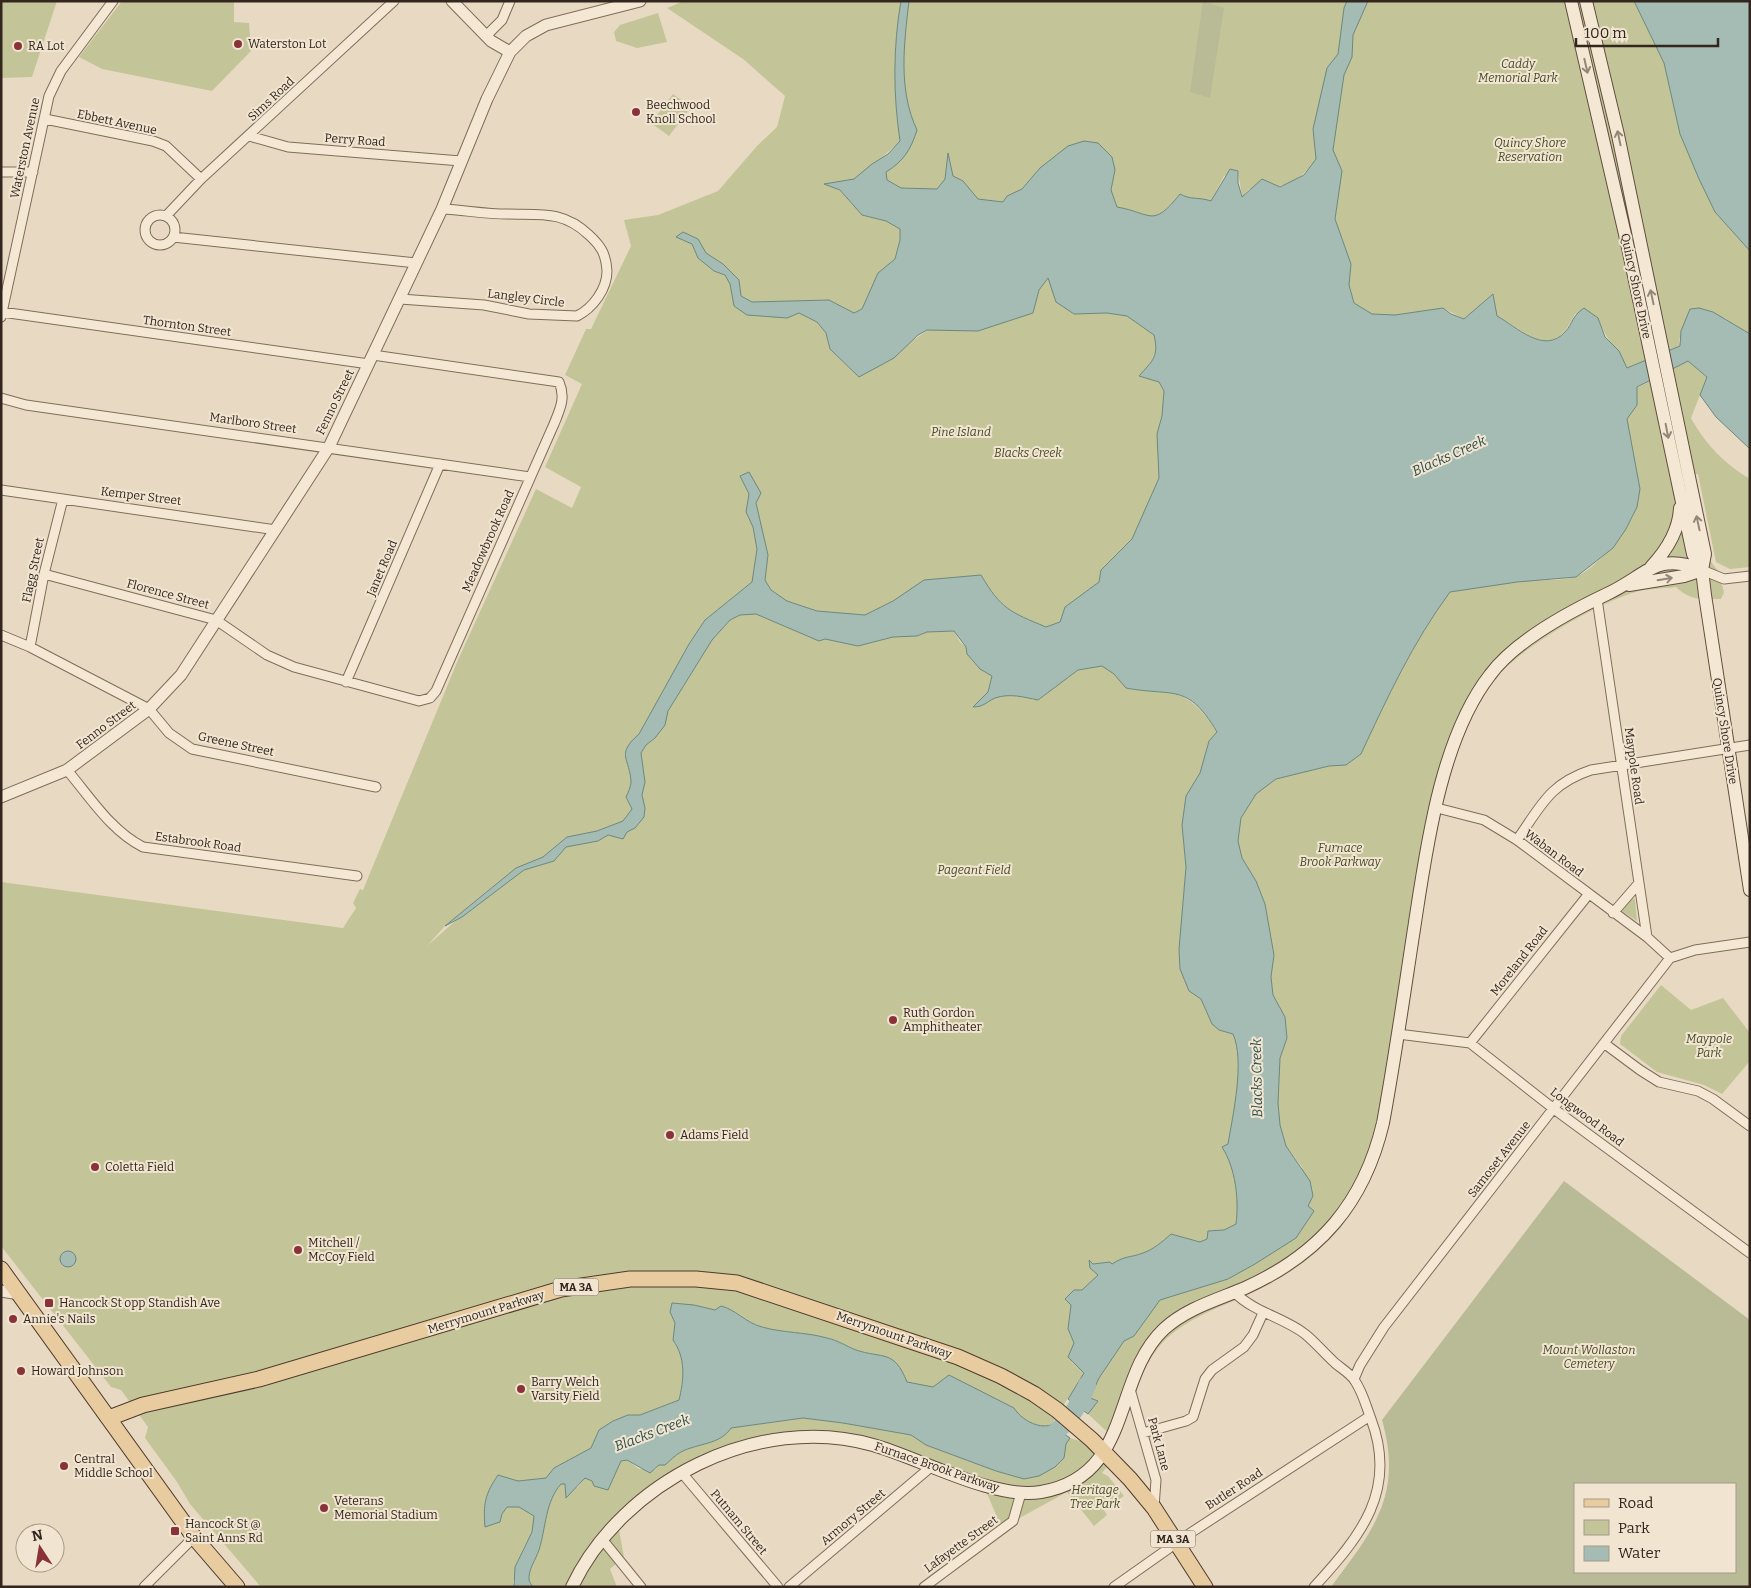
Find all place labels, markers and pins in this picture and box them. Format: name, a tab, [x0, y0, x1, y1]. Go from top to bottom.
place label: Waterston Lot	[248, 37, 327, 51]
marker: Waterston Lot	[232, 38, 244, 50]
place label: RA Lot	[28, 39, 65, 53]
marker: RA Lot	[12, 40, 24, 52]
place label: Beechwood Knoll School	[646, 98, 716, 126]
marker: Beechwood Knoll School	[630, 106, 642, 118]
place label: Ruth Gordon Amphitheater	[903, 1006, 982, 1034]
marker: Ruth Gordon Amphitheater	[887, 1014, 899, 1026]
place label: Adams Field	[680, 1128, 749, 1142]
marker: Adams Field	[664, 1129, 676, 1141]
place label: Coletta Field	[105, 1160, 174, 1174]
marker: Coletta Field	[89, 1161, 101, 1173]
place label: Mitchell / McCoy Field	[308, 1236, 375, 1264]
marker: Mitchell / McCoy Field	[292, 1244, 304, 1256]
place label: Hancock St opp Standish Ave	[59, 1296, 220, 1310]
marker: Hancock St opp Standish Ave	[43, 1297, 55, 1309]
place label: Annie's Nails	[23, 1312, 96, 1326]
marker: Annie's Nails	[7, 1313, 19, 1325]
place label: Howard Johnson	[31, 1364, 124, 1378]
marker: Howard Johnson	[15, 1365, 27, 1377]
place label: Barry Welch Varsity Field	[531, 1375, 600, 1403]
marker: Barry Welch Varsity Field	[515, 1383, 527, 1395]
place label: Central Middle School	[74, 1452, 153, 1480]
marker: Central Middle School	[58, 1460, 70, 1472]
place label: Veterans Memorial Stadium	[334, 1494, 438, 1522]
marker: Veterans Memorial Stadium	[318, 1502, 330, 1514]
place label: Hancock St @ Saint Anns Rd	[185, 1517, 263, 1545]
marker: Hancock St @ Saint Anns Rd	[169, 1525, 181, 1537]

